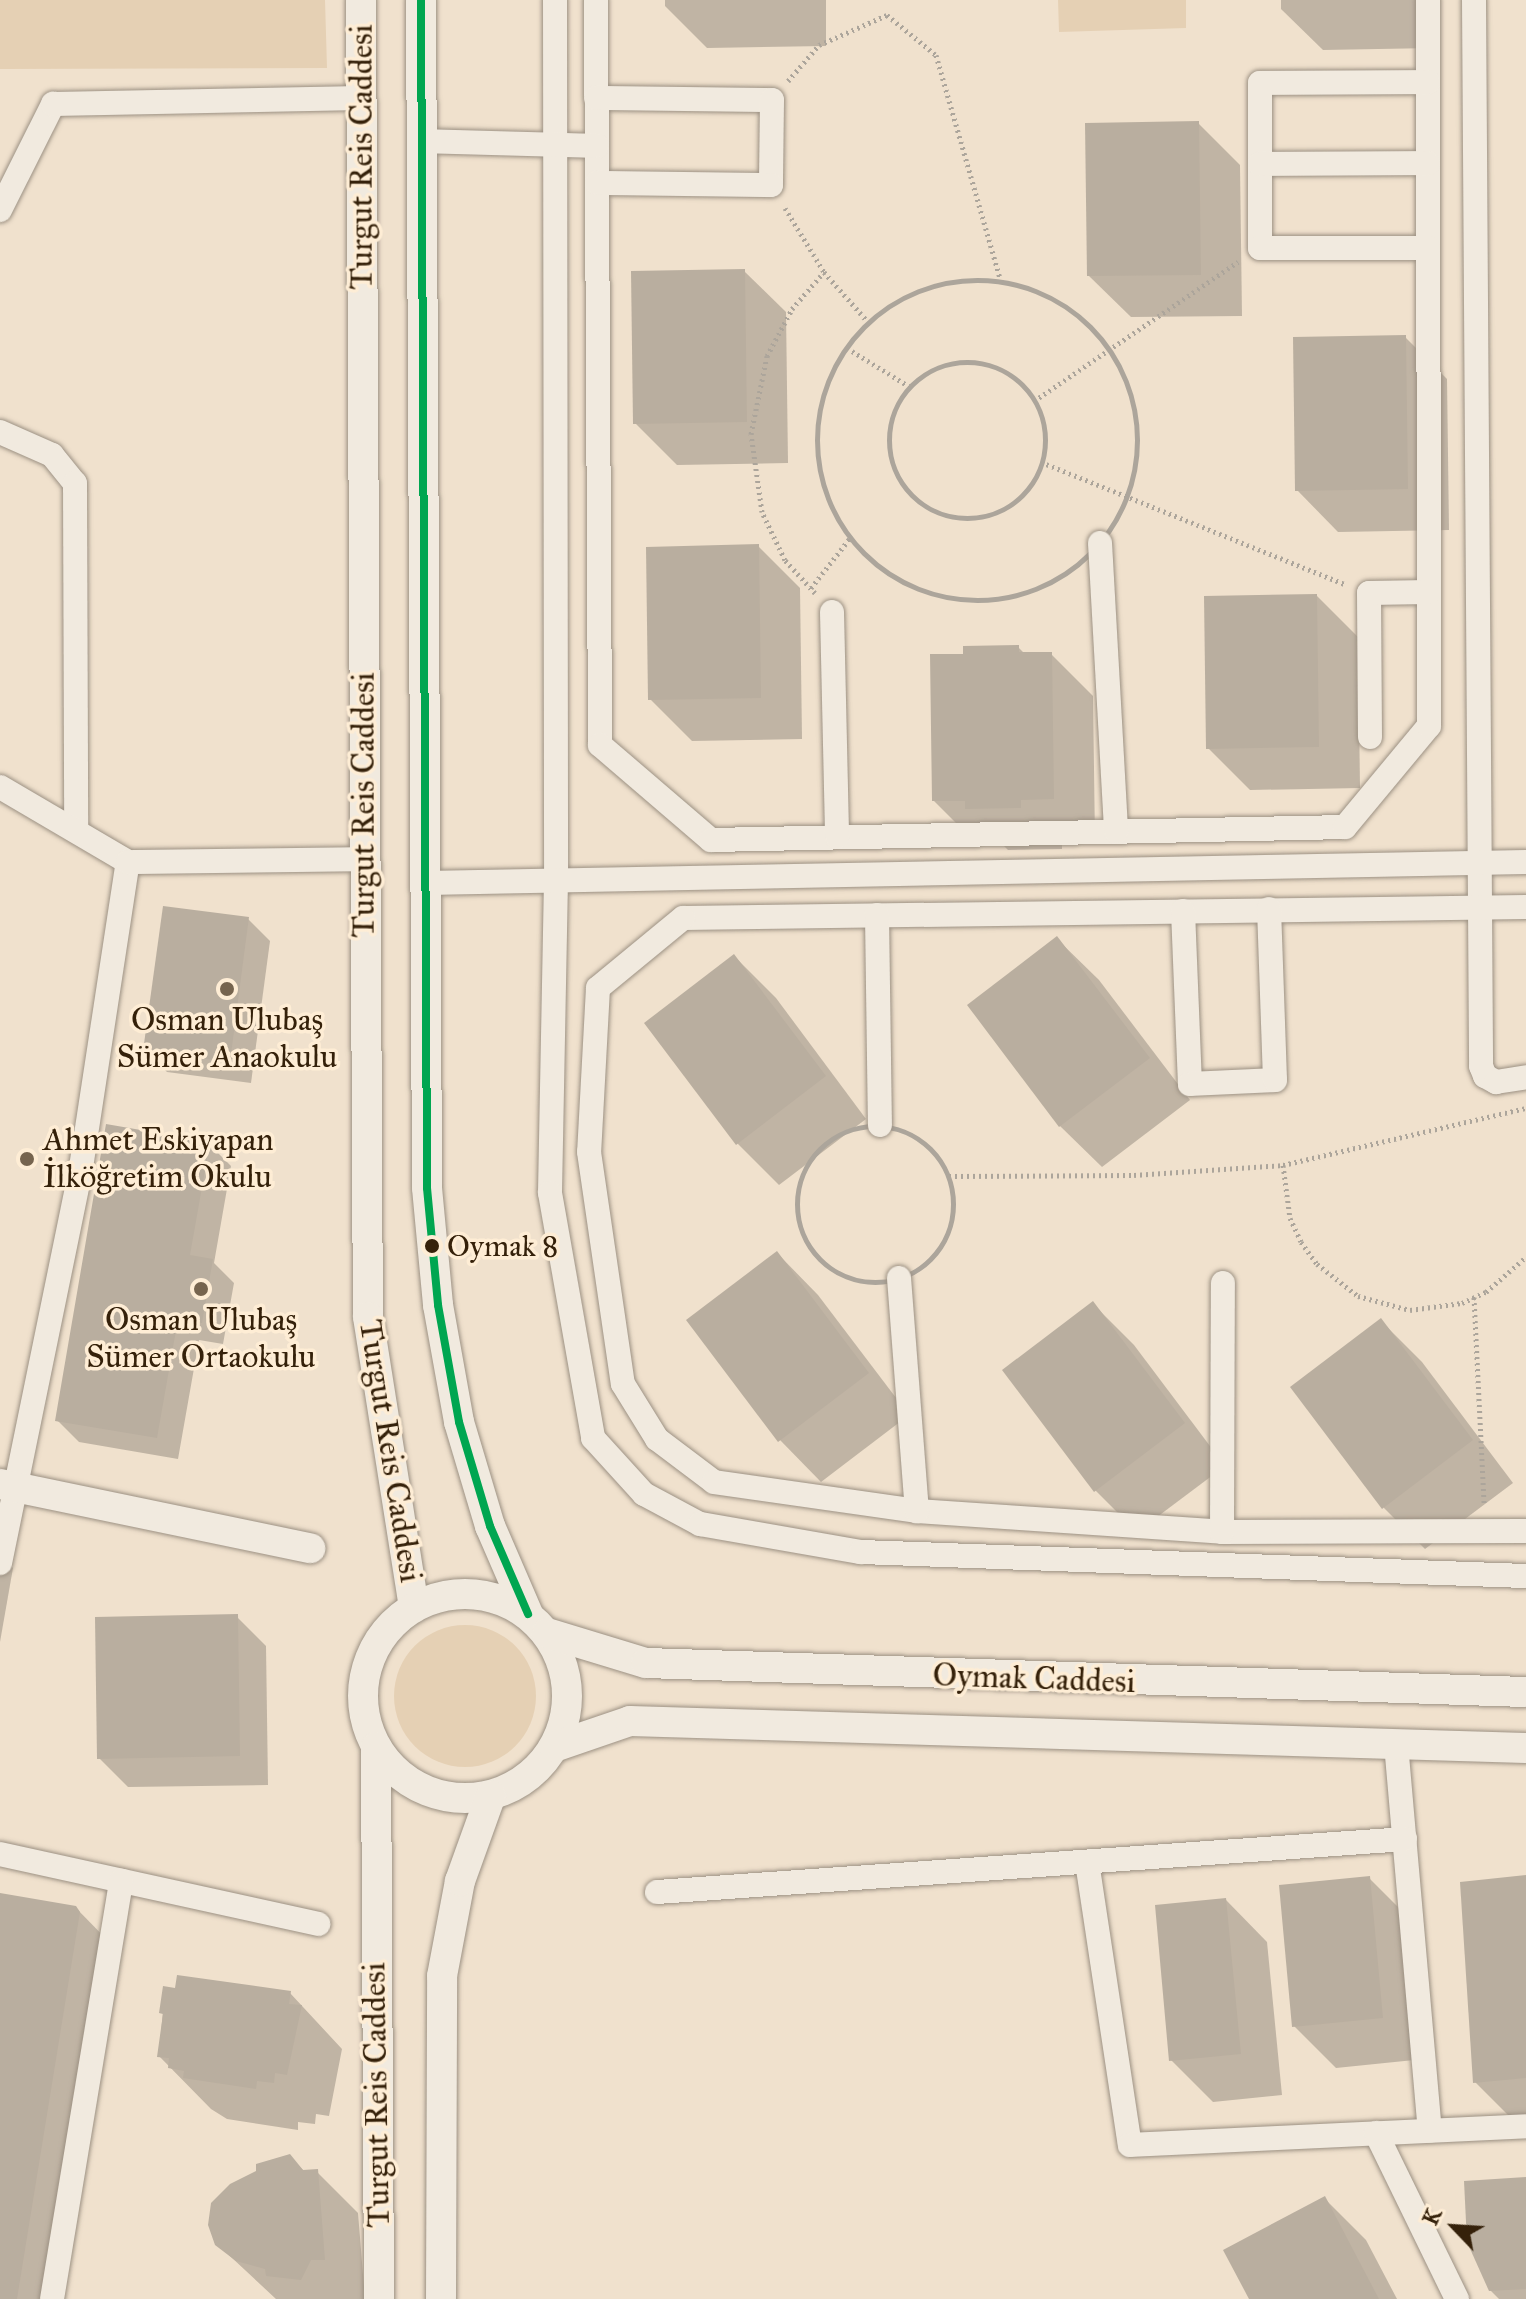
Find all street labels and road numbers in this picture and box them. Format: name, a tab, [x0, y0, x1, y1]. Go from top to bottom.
street label: Turgut Reis Caddesi	[343, 24, 381, 290]
street label: Turgut Reis Caddesi	[345, 672, 383, 938]
street label: Turgut Reis Caddesi	[350, 1317, 430, 1585]
street label: Oymak Caddesi	[932, 1656, 1136, 1702]
street label: Turgut Reis Caddesi	[355, 1962, 399, 2228]

